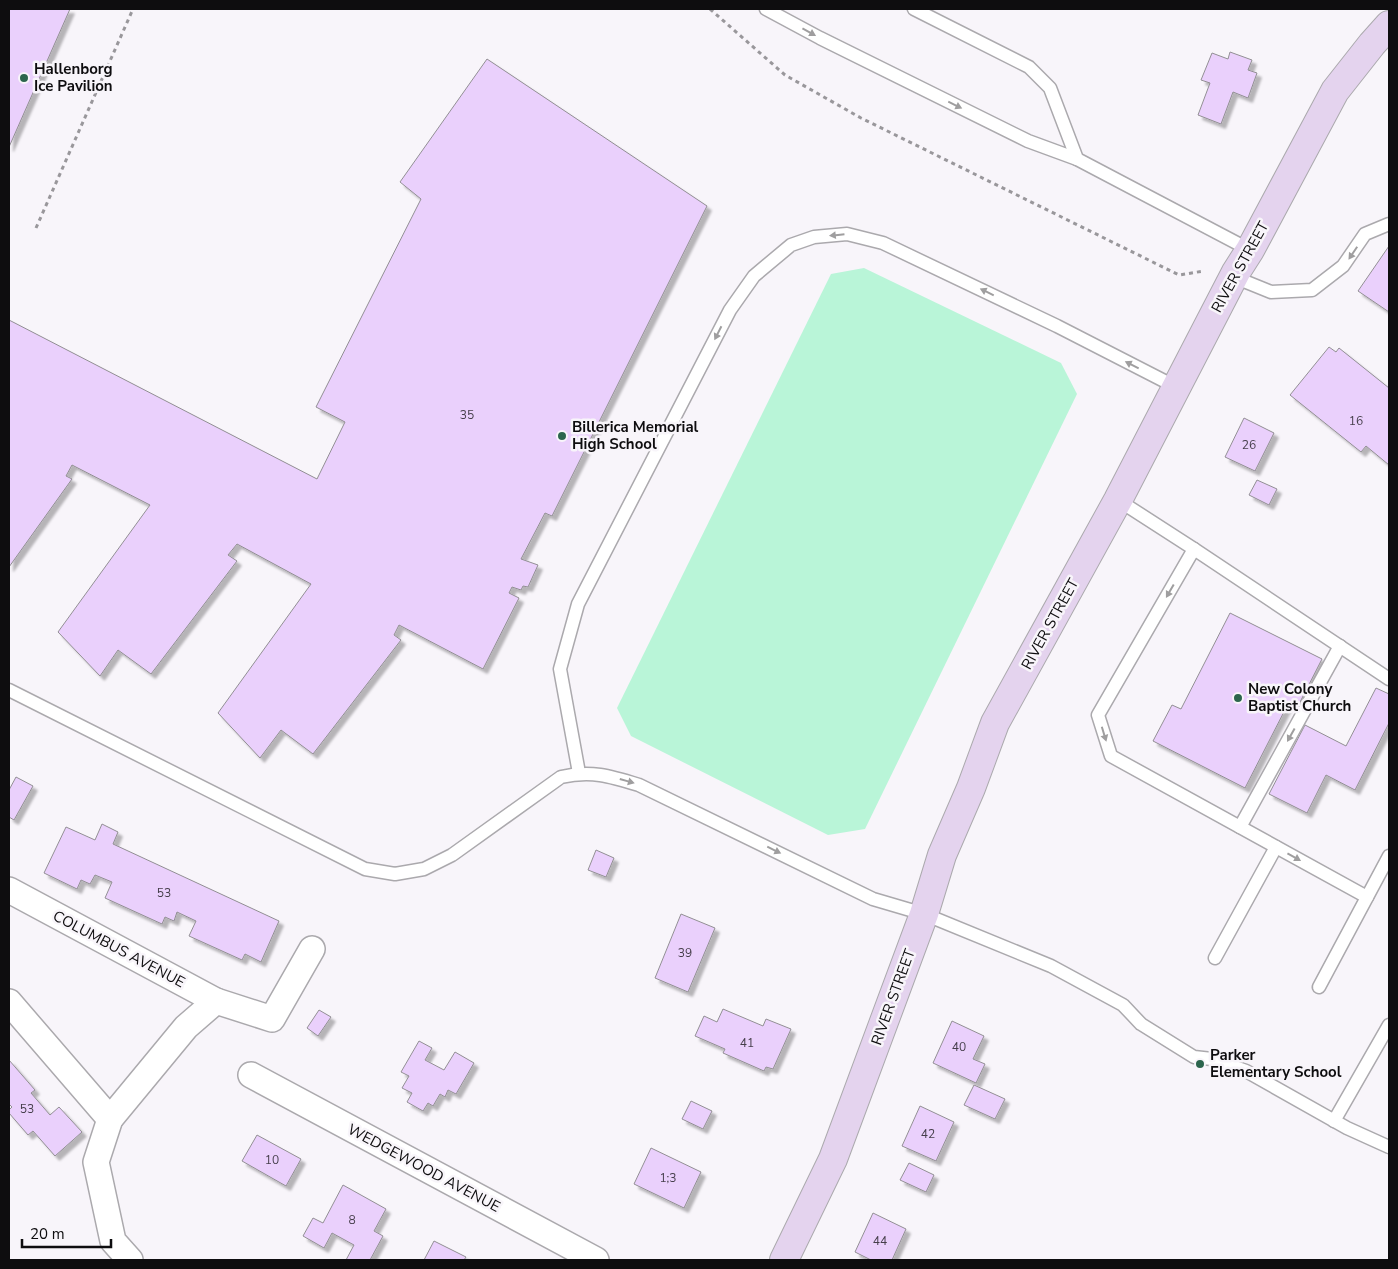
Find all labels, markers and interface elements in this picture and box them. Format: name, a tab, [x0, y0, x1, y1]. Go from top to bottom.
one-way arrow	[802, 28, 816, 37]
place label: Hallenborg Ice Pavilion	[34, 59, 113, 96]
marker: Hallenborg Ice Pavilion	[18, 72, 30, 84]
one-way arrow	[947, 101, 962, 109]
street label: RIVER STREET	[1207, 218, 1273, 316]
one-way arrow	[828, 231, 844, 239]
one-way arrow	[1348, 246, 1357, 259]
one-way arrow	[980, 288, 994, 296]
one-way arrow	[714, 326, 722, 340]
one-way arrow	[1125, 361, 1139, 369]
house number: 35	[460, 407, 474, 423]
house number: 16	[1349, 413, 1363, 429]
place label: Billerica Memorial High School	[572, 417, 699, 454]
marker: Billerica Memorial High School	[556, 430, 568, 442]
house number: 26	[1242, 437, 1256, 453]
street label: RIVER STREET	[1017, 575, 1083, 673]
one-way arrow	[1165, 585, 1174, 598]
place label: New Colony Baptist Church	[1248, 679, 1351, 716]
marker: New Colony Baptist Church	[1232, 692, 1244, 704]
one-way arrow	[1100, 726, 1108, 741]
one-way arrow	[1287, 727, 1295, 742]
one-way arrow	[620, 778, 635, 786]
one-way arrow	[767, 847, 781, 855]
one-way arrow	[1286, 853, 1301, 861]
house number: 53	[157, 885, 171, 901]
street label: COLUMBUS AVENUE	[49, 906, 189, 992]
house number: 39	[678, 945, 692, 961]
street label: RIVER STREET	[866, 946, 920, 1048]
house number: 41	[740, 1035, 754, 1051]
house number: 40	[952, 1039, 966, 1055]
place label: Parker Elementary School	[1210, 1045, 1342, 1082]
marker: Parker Elementary School	[1194, 1058, 1206, 1070]
house number: 53	[20, 1101, 34, 1117]
street label: WEDGEWOOD AVENUE	[344, 1119, 504, 1217]
house number: 42	[921, 1126, 935, 1142]
house number: 10	[265, 1152, 279, 1168]
house number: 1;3	[659, 1170, 677, 1186]
house number: 8	[348, 1212, 356, 1228]
scale bar	[22, 1216, 111, 1248]
text: 20 m	[30, 1224, 65, 1244]
house number: 44	[873, 1233, 887, 1249]

